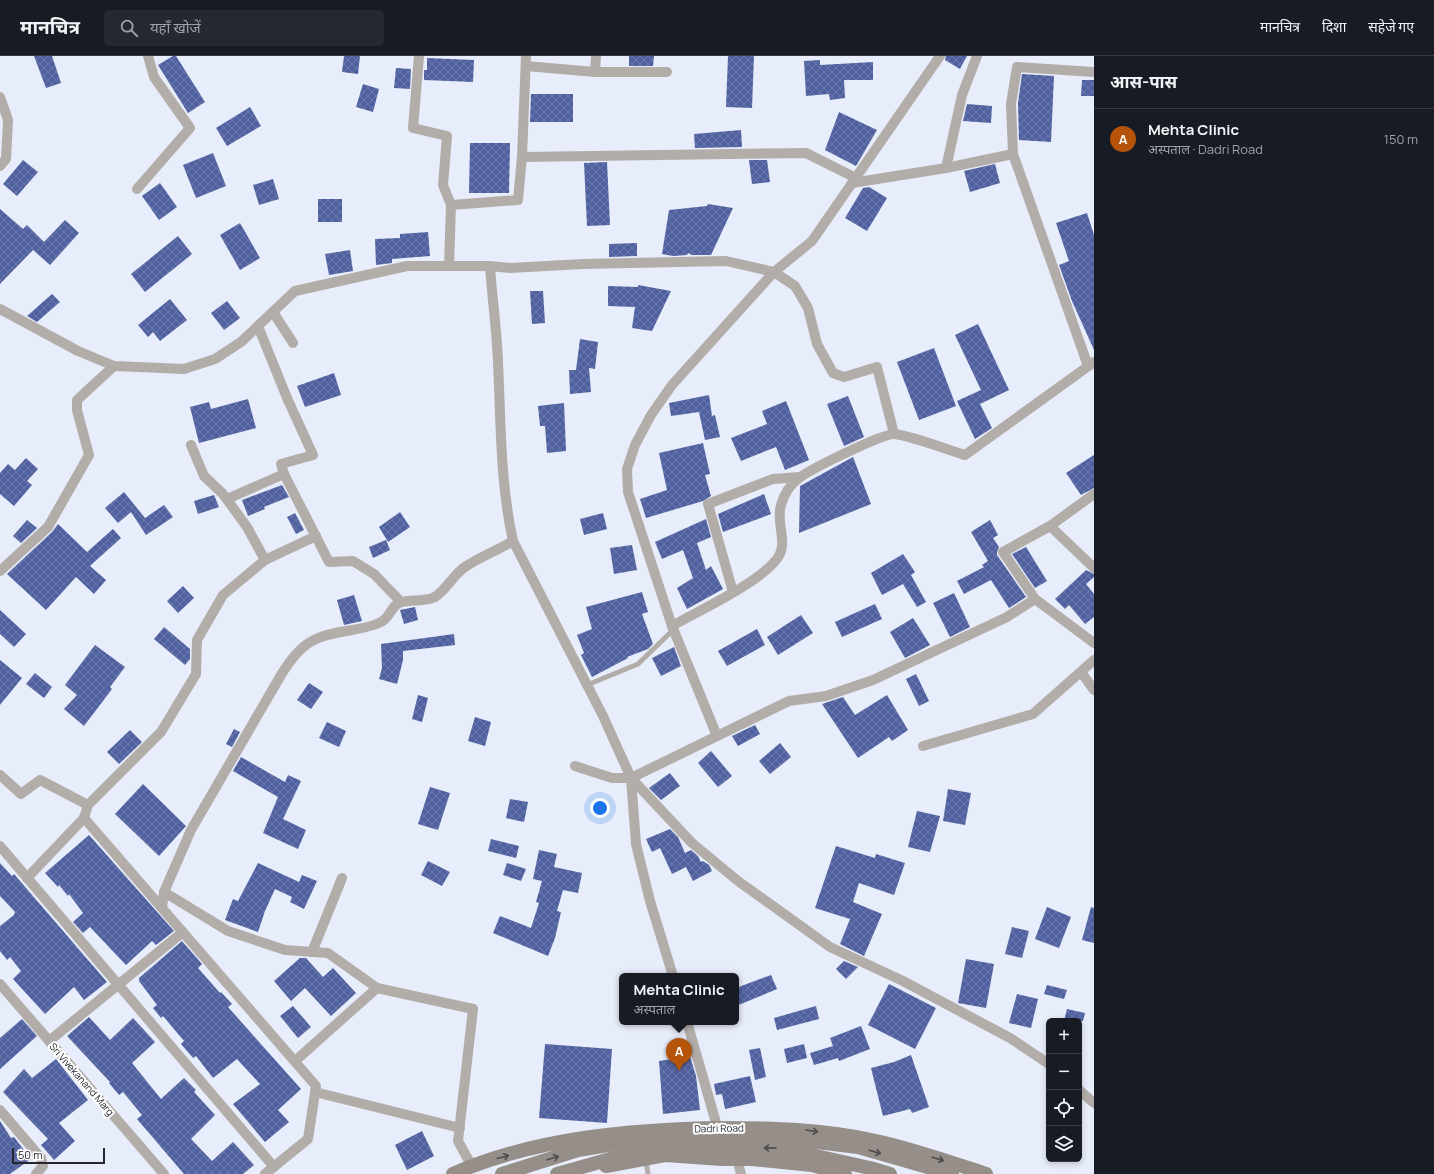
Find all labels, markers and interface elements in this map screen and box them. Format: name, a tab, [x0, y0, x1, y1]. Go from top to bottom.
search box	[104, 10, 384, 46]
text: मानचित्र	[20, 14, 80, 40]
icon: search	[118, 17, 140, 39]
text: यहाँ खोजें	[150, 17, 201, 38]
text: मानचित्र	[1260, 17, 1300, 36]
text: दिशा	[1322, 17, 1346, 36]
text: सहेजे गए	[1368, 17, 1414, 36]
text: आस-पास	[1110, 70, 1177, 93]
text: Mehta Clinic	[1148, 119, 1239, 140]
text: A	[1119, 130, 1127, 148]
text: 150 m	[1384, 130, 1418, 148]
text: अस्पताल · Dadri Road	[1148, 140, 1263, 158]
your location	[590, 798, 610, 818]
popup	[619, 973, 739, 1025]
text: Mehta Clinic	[633, 979, 725, 1000]
text: अस्पताल	[633, 1000, 675, 1018]
map controls	[1046, 1018, 1082, 1162]
button: +	[1046, 1018, 1082, 1054]
pin: A	[666, 1038, 692, 1071]
street label: Sri Vivekanand Marg	[46, 1040, 118, 1118]
button: −	[1046, 1054, 1082, 1090]
button: locate	[1046, 1090, 1082, 1126]
street label: Dadri Road	[694, 1121, 744, 1135]
button: layers	[1046, 1126, 1082, 1162]
one-way arrow	[805, 1127, 818, 1135]
one-way arrow	[764, 1144, 777, 1152]
scale bar	[12, 1146, 105, 1165]
text: 50 m	[18, 1147, 43, 1162]
one-way arrow	[868, 1149, 881, 1156]
one-way arrow	[496, 1152, 509, 1160]
one-way arrow	[546, 1154, 559, 1161]
one-way arrow	[932, 1156, 945, 1163]

